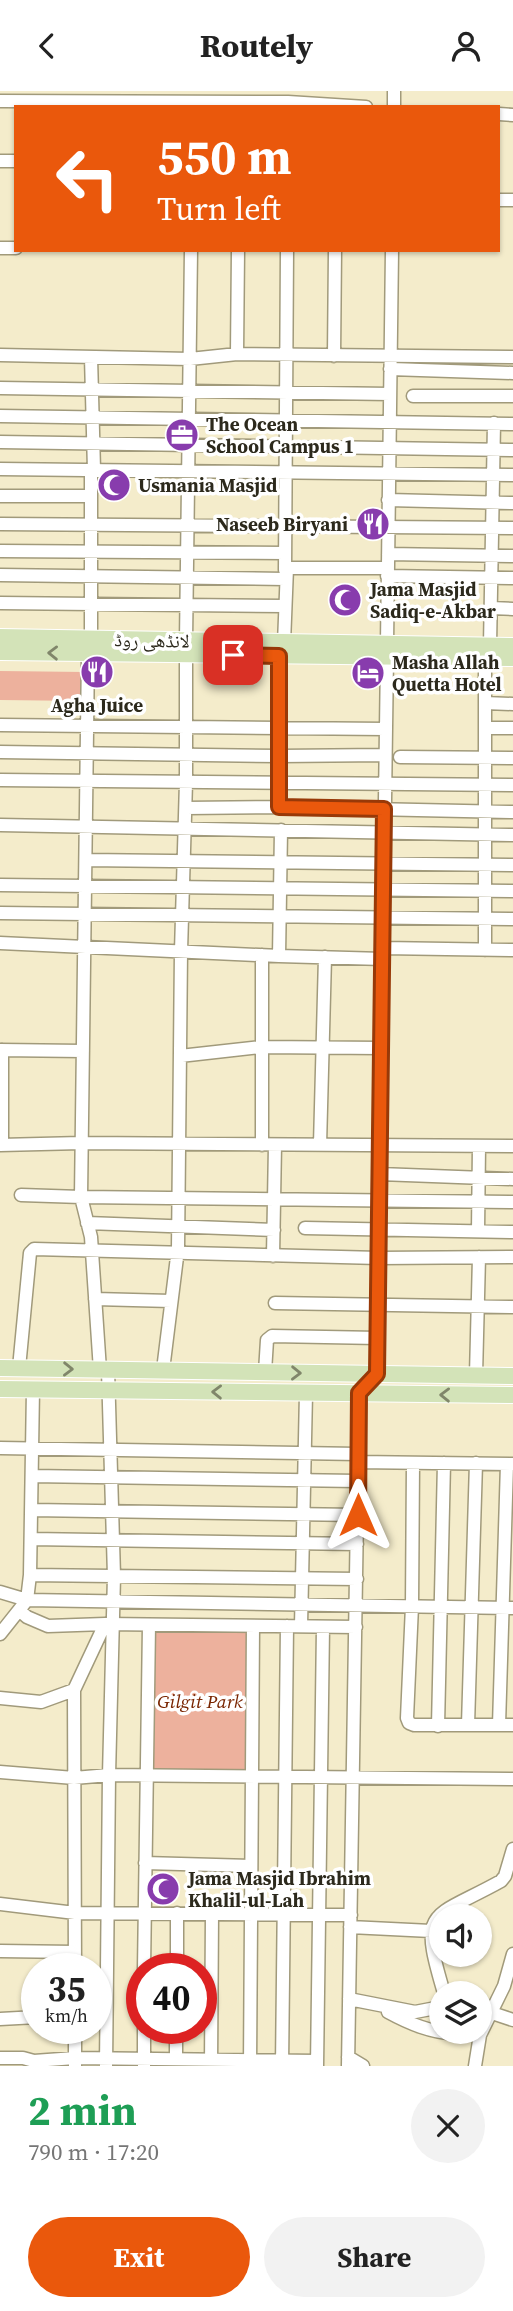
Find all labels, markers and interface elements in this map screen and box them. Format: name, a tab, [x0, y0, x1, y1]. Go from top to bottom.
text: Routely	[200, 24, 313, 68]
icon: back	[28, 27, 66, 65]
icon: person	[447, 27, 485, 65]
text: 550 m	[157, 123, 292, 190]
icon: left	[42, 133, 133, 224]
text: Turn left	[157, 187, 281, 231]
place label: The Ocean School Campus 1	[206, 411, 354, 459]
office icon: The Ocean School Campus 1	[163, 416, 201, 454]
mosque icon: Usmania Masjid	[95, 466, 133, 504]
place label: Usmania Masjid	[138, 472, 277, 498]
restaurant icon: Naseeb Biryani	[354, 505, 392, 543]
place label: Naseeb Biryani	[216, 511, 348, 537]
place label: Jama Masjid Sadiq-e-Akbar	[369, 576, 496, 624]
mosque icon: Jama Masjid Sadiq-e-Akbar	[326, 581, 364, 619]
pin	[203, 625, 263, 685]
street label: لانڈھی روڈ	[114, 626, 190, 654]
icon: arrive	[214, 636, 252, 674]
one-way arrow	[47, 645, 58, 661]
place label: Masha Allah Quetta Hotel	[392, 649, 502, 697]
restaurant icon: Agha Juice	[78, 653, 116, 691]
hotel icon: Masha Allah Quetta Hotel	[349, 654, 387, 692]
place label: Agha Juice	[51, 692, 143, 718]
one-way arrow	[63, 1361, 74, 1377]
one-way arrow	[290, 1365, 301, 1380]
one-way arrow	[212, 1384, 223, 1399]
one-way arrow	[439, 1387, 450, 1402]
position arrow	[321, 1478, 395, 1552]
park label: Gilgit Park	[157, 1688, 243, 1714]
place label: Jama Masjid Ibrahim Khalil-ul-Lah	[187, 1865, 371, 1913]
mosque icon: Jama Masjid Ibrahim Khalil-ul-Lah	[144, 1870, 182, 1908]
map controls	[429, 1904, 492, 2044]
button: sound	[429, 1904, 492, 1967]
speed limit sign: 40	[126, 1953, 217, 2044]
text: 35	[48, 1965, 85, 2013]
button: layers	[429, 1981, 492, 2044]
text: km/h	[45, 2003, 88, 2028]
text: 2 min	[28, 2081, 137, 2139]
button: close	[411, 2089, 485, 2163]
text: 790 m · 17:20	[28, 2136, 159, 2168]
button: Exit	[28, 2217, 250, 2297]
button: Share	[264, 2217, 485, 2297]

